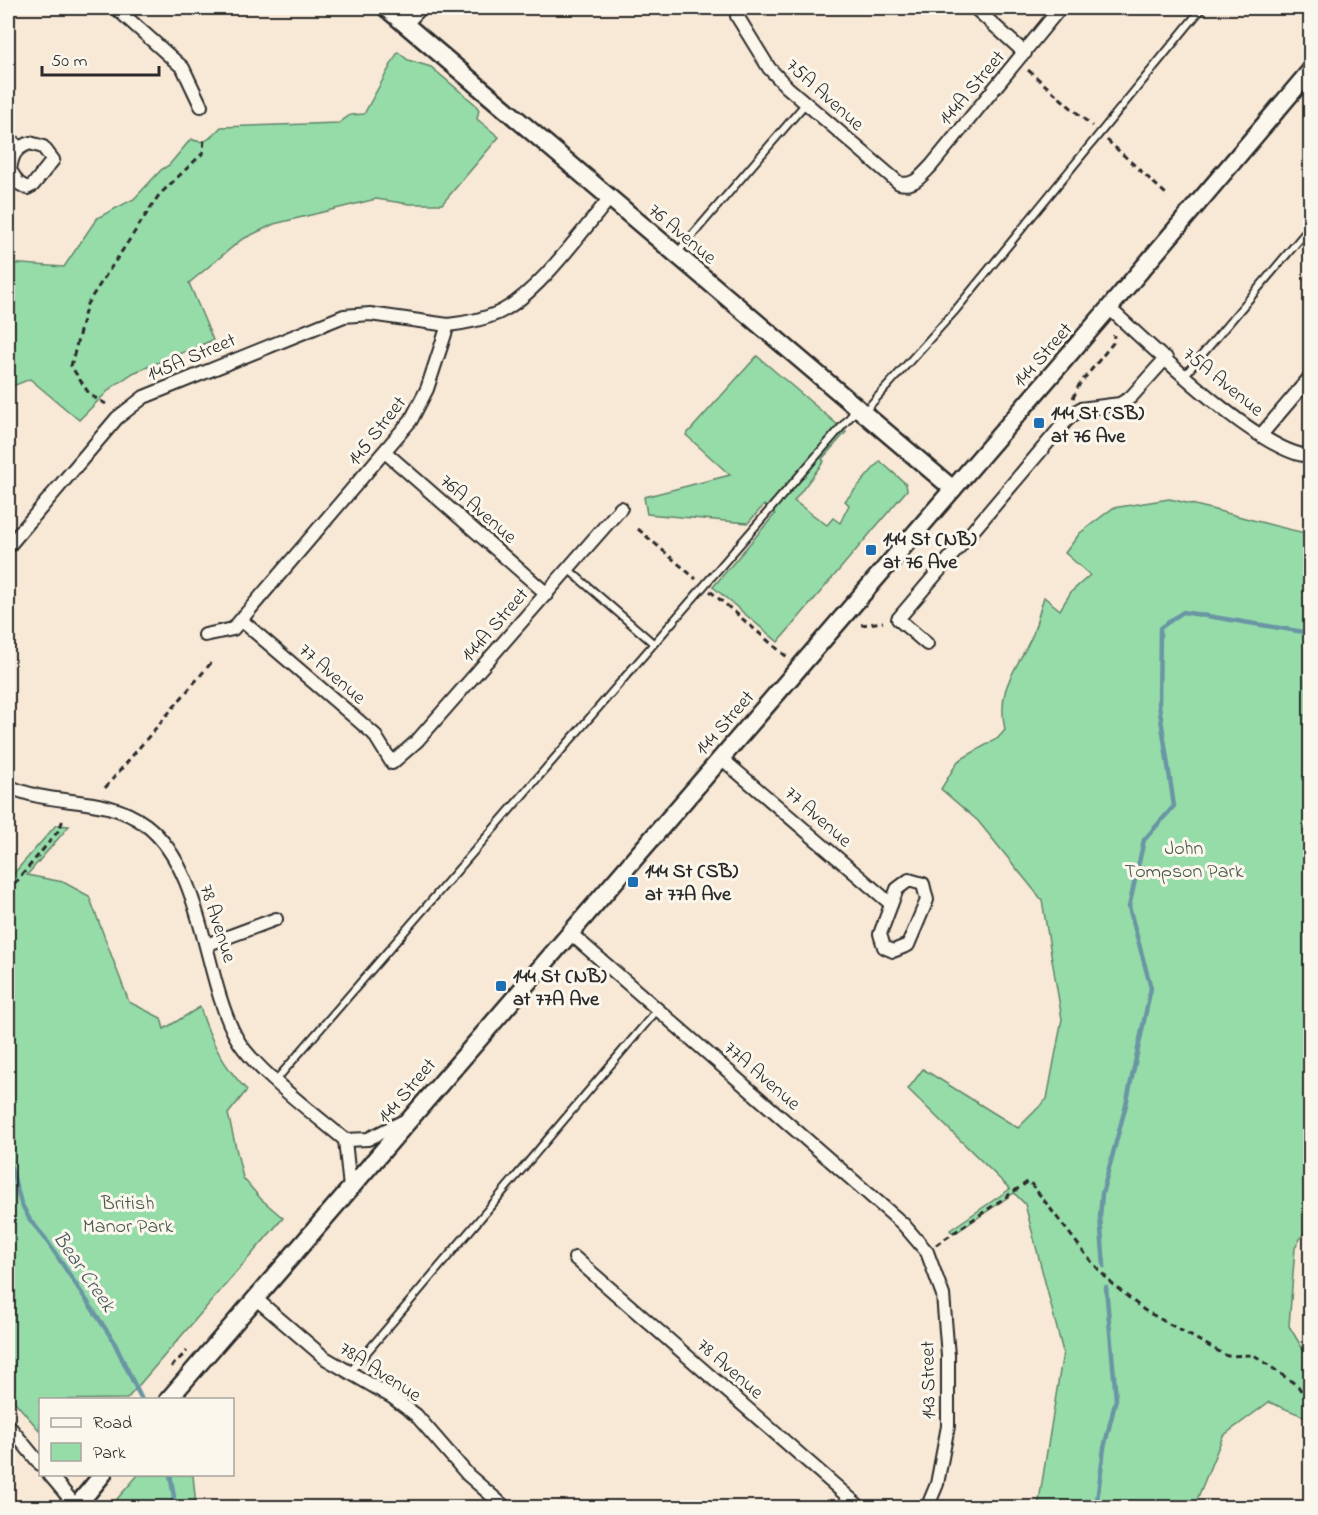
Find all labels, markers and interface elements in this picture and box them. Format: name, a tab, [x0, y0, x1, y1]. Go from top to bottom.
scale bar	[42, 39, 159, 77]
street label: 144A Street	[933, 44, 1013, 133]
text: 50 m	[51, 49, 88, 75]
street label: 75A Avenue	[779, 53, 870, 139]
street label: 76 Avenue	[641, 198, 722, 272]
street label: 144 Street	[1007, 316, 1081, 395]
street label: 145A Street	[143, 327, 241, 390]
street label: 75A Avenue	[1176, 341, 1269, 425]
street label: 145 Street	[341, 390, 415, 473]
place label: 144 St (SB) at 76 Ave	[1051, 400, 1144, 452]
marker: 144 St (SB) at 76 Ave	[1032, 416, 1046, 430]
street label: 76A Avenue	[432, 468, 522, 552]
place label: 144 St (NB) at 76 Ave	[883, 526, 977, 578]
marker: 144 St (NB) at 76 Ave	[864, 543, 878, 557]
street label: 144A Street	[455, 582, 537, 669]
street label: 77 Avenue	[291, 637, 372, 713]
street label: 144 Street	[689, 684, 763, 763]
street label: 77 Avenue	[777, 780, 858, 856]
park label: John Tompson Park	[1124, 835, 1244, 887]
place label: 144 St (SB) at 77A Ave	[645, 858, 738, 910]
marker: 144 St (SB) at 77A Ave	[626, 875, 640, 889]
street label: 78 Avenue	[190, 881, 243, 967]
place label: 144 St (NB) at 77A Ave	[513, 963, 607, 1015]
marker: 144 St (NB) at 77A Ave	[494, 979, 508, 993]
street label: 77A Avenue	[717, 1035, 806, 1119]
street label: 144 Street	[372, 1052, 444, 1131]
park label: British Manor Park	[83, 1190, 174, 1242]
water label: Bear Creek	[44, 1226, 123, 1319]
street label: 78 Avenue	[689, 1333, 769, 1407]
street label: 78A Avenue	[333, 1336, 427, 1411]
street label: 143 Street	[914, 1340, 945, 1419]
legend	[39, 1398, 234, 1476]
text: Road	[93, 1411, 132, 1437]
text: Park	[93, 1441, 126, 1467]

